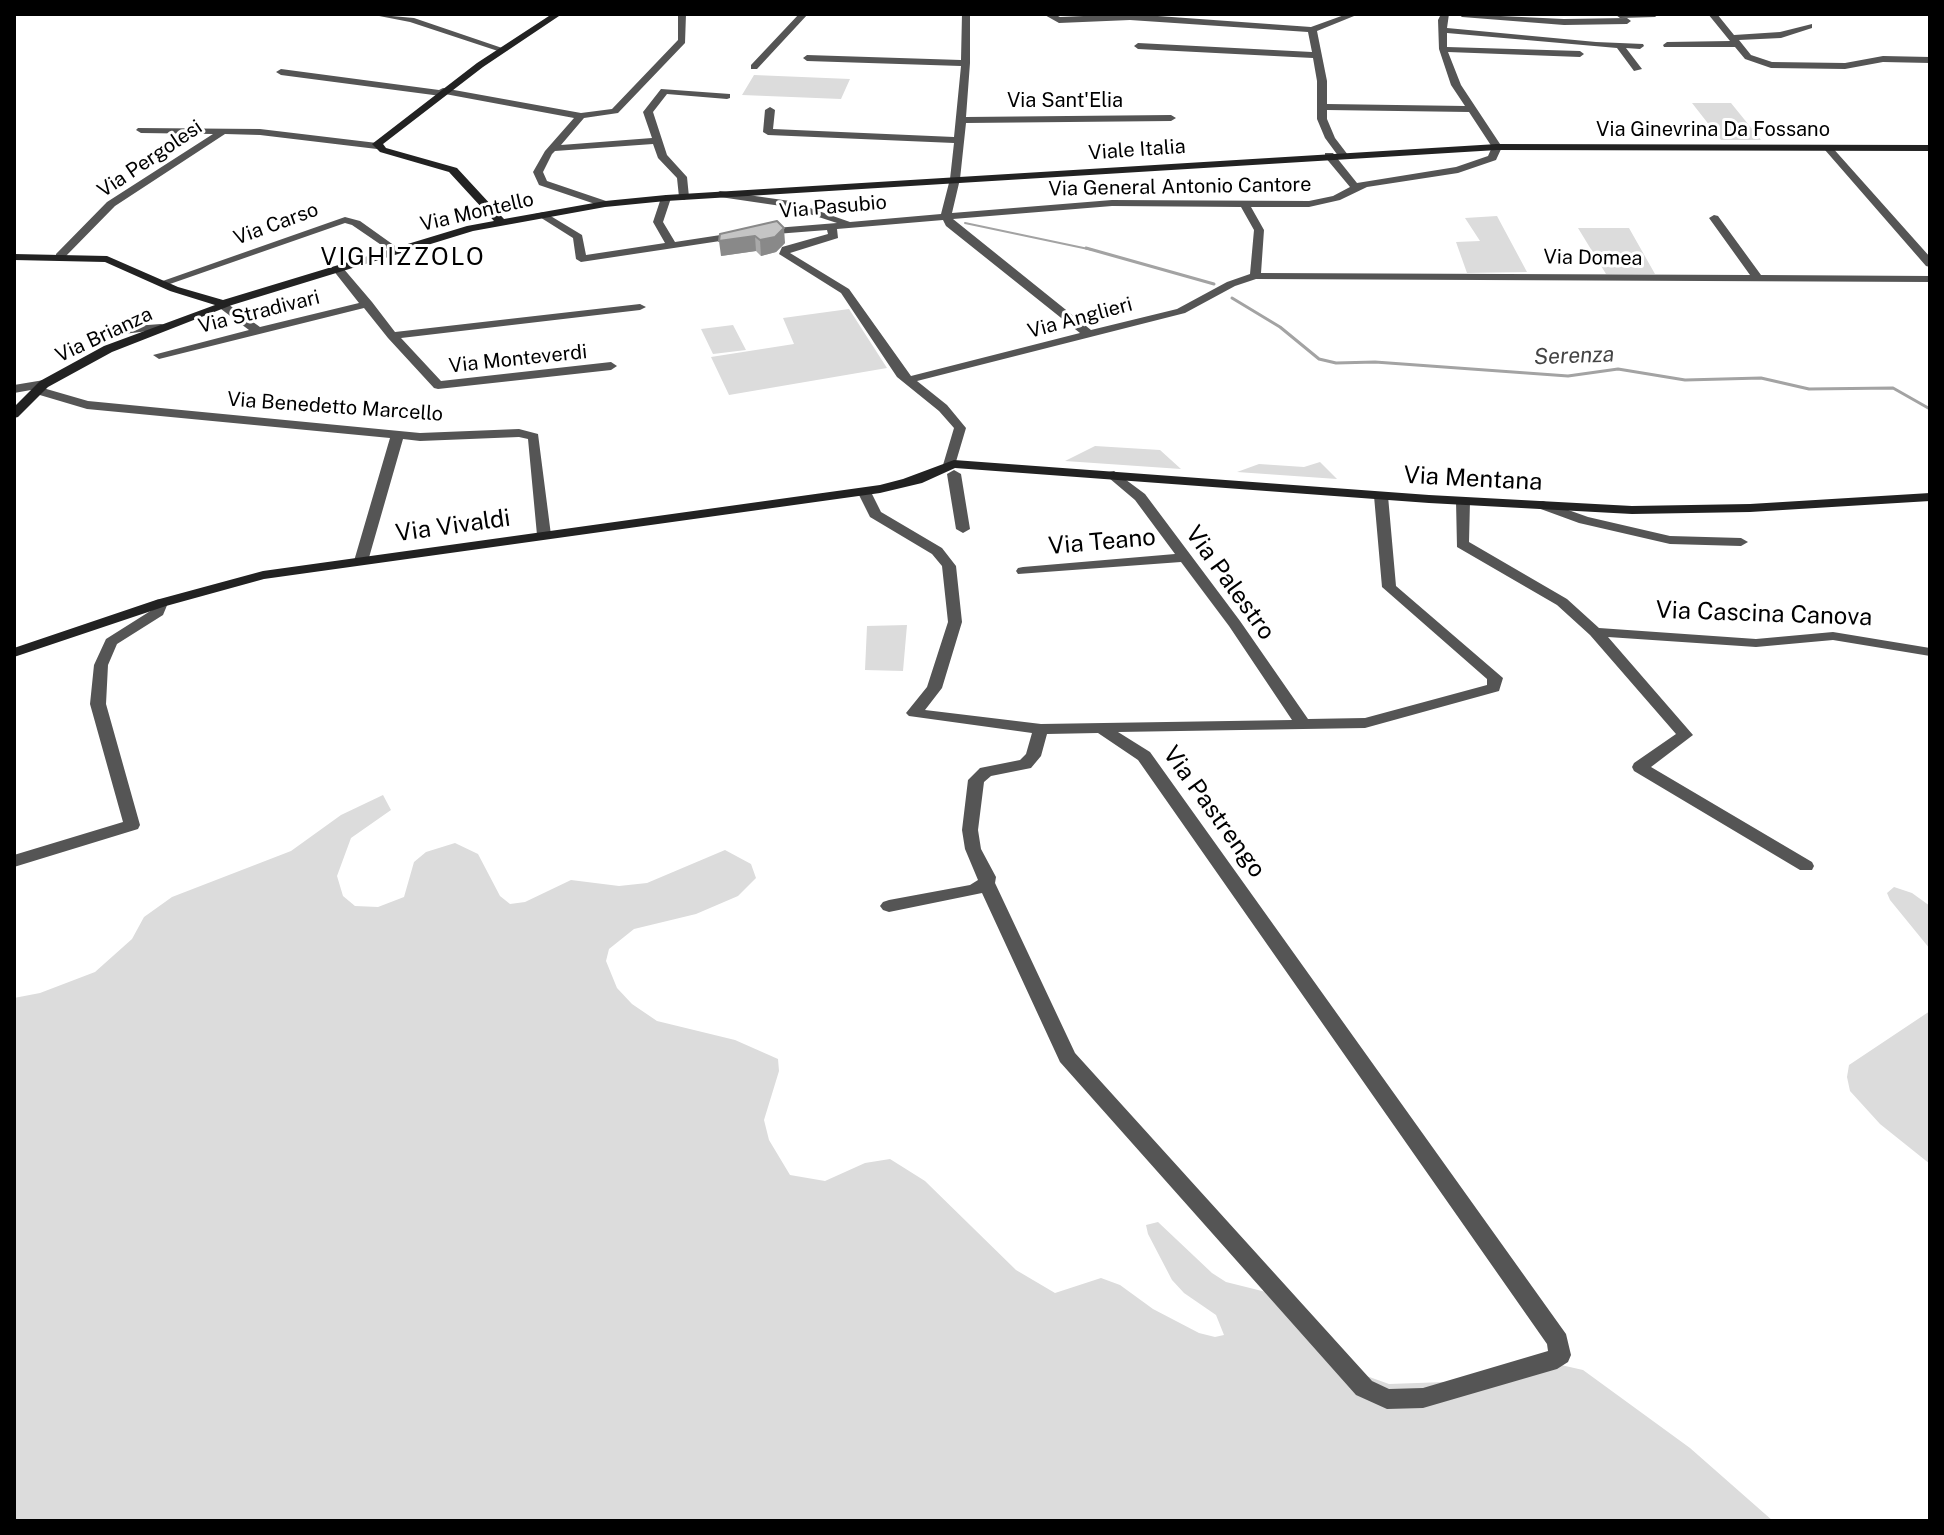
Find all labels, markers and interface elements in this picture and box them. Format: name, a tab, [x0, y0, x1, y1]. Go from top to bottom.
street label: Via Sant'Elia	[1007, 89, 1123, 113]
street label: Via Pergolesi	[93, 115, 207, 203]
street label: Via Ginevrina Da Fossano	[1596, 118, 1830, 142]
street label: Viale Italia	[1088, 135, 1186, 165]
street label: Via General Antonio Cantore	[1048, 173, 1312, 201]
street label: Via Montello	[418, 187, 536, 237]
street label: Via Pasubio	[778, 190, 888, 224]
street label: Via Carso	[230, 198, 322, 250]
district label: VIGHIZZOLO	[320, 244, 486, 272]
street label: Via Domea	[1543, 245, 1643, 271]
street label: Via Stradivari	[196, 285, 322, 339]
street label: Via Anglieri	[1025, 292, 1135, 344]
street label: Via Brianza	[52, 302, 156, 368]
street label: Via Monteverdi	[448, 340, 588, 378]
water label: Serenza	[1533, 341, 1615, 371]
street label: Via Benedetto Marcello	[226, 387, 444, 427]
street label: Via Mentana	[1403, 461, 1543, 497]
street label: Via Vivaldi	[394, 504, 512, 548]
street label: Via Palestro	[1179, 520, 1281, 646]
street label: Via Teano	[1047, 523, 1157, 561]
street label: Via Cascina Canova	[1655, 596, 1873, 632]
street label: Via Pastrengo	[1157, 741, 1271, 883]

